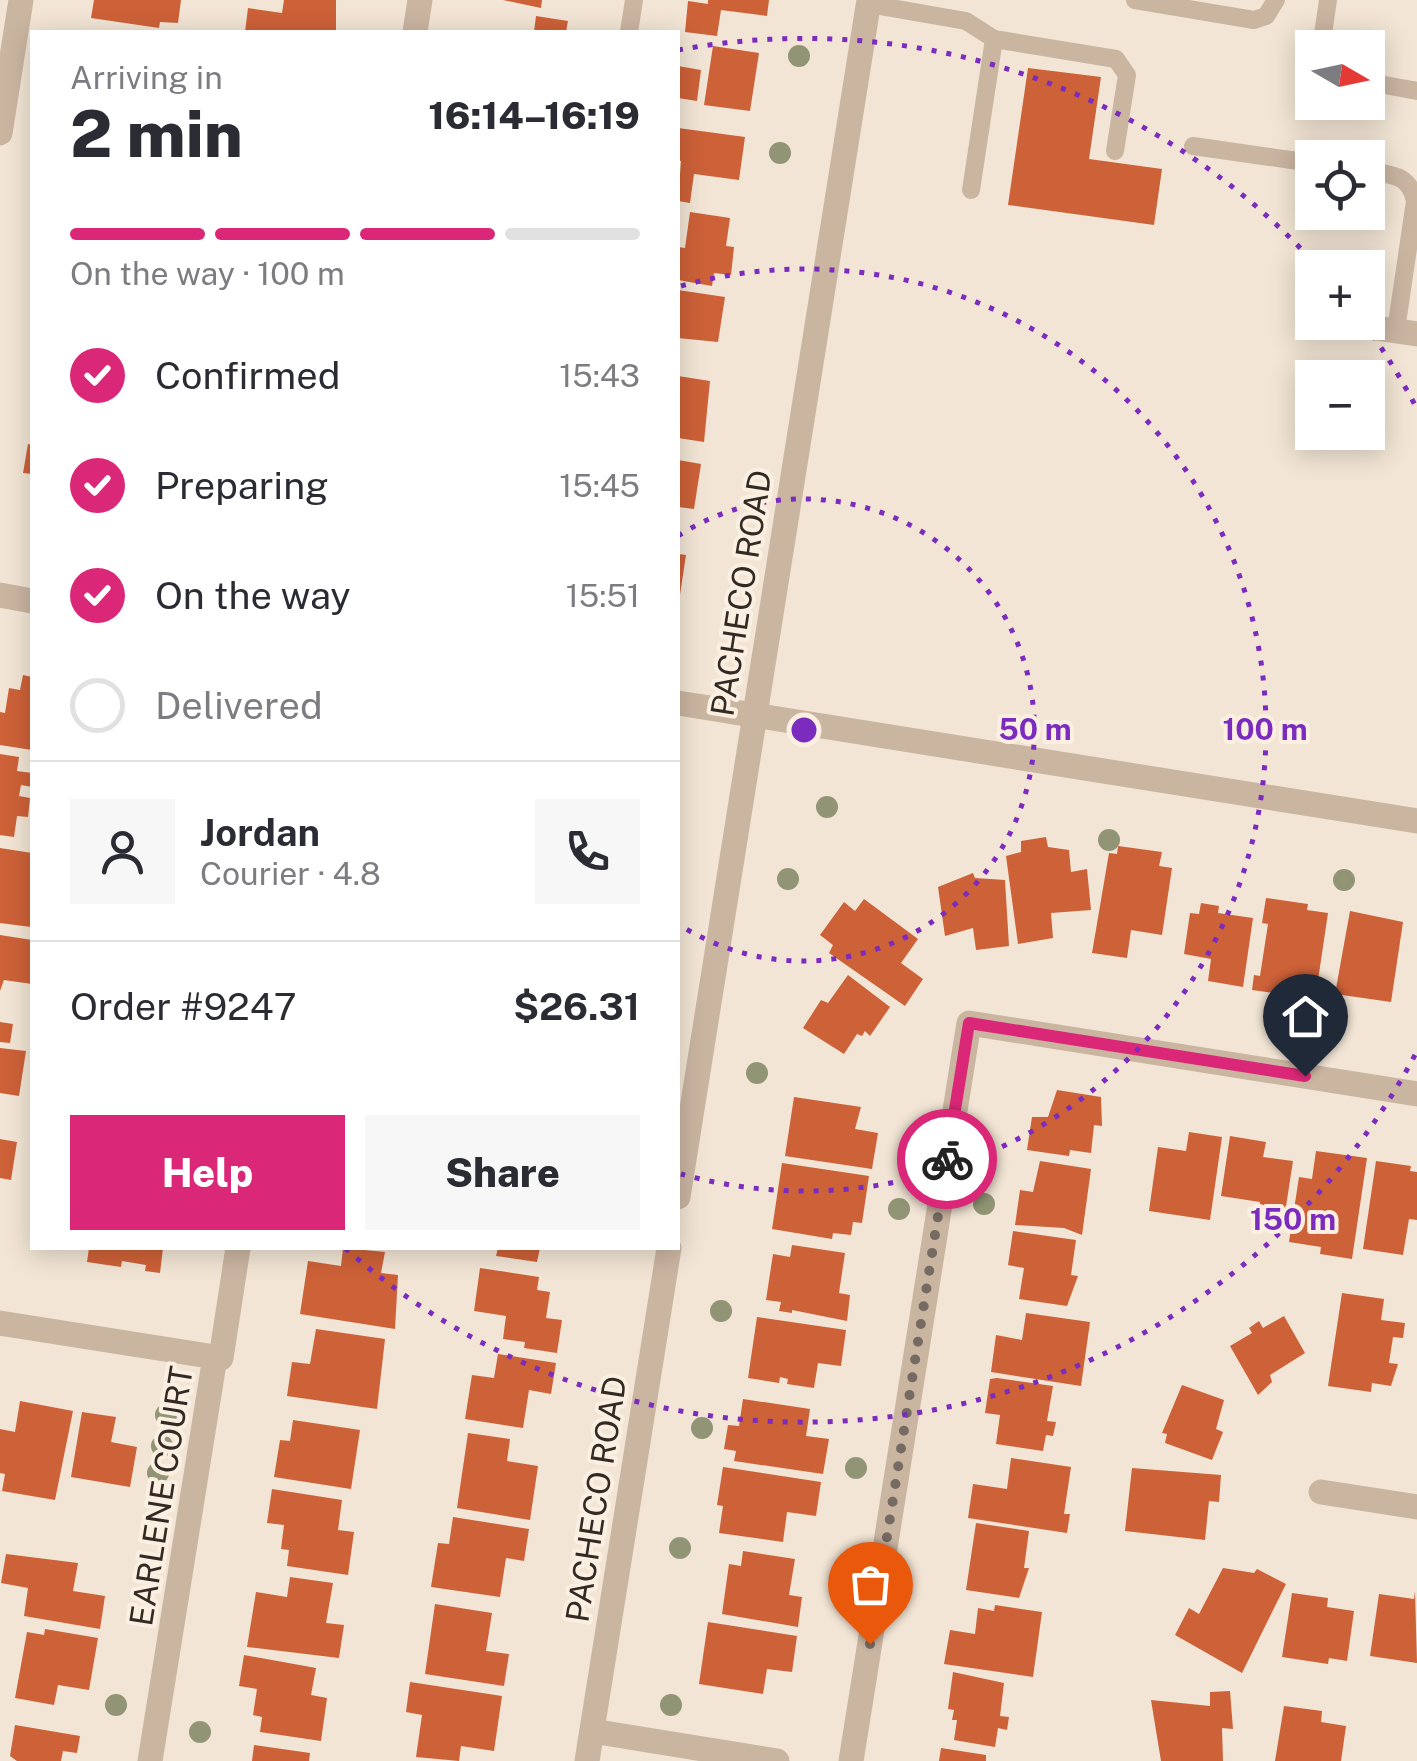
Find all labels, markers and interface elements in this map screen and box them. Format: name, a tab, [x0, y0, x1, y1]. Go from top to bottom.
north arrow	[1295, 30, 1385, 120]
map controls	[1295, 30, 1385, 450]
text: Arriving in	[70, 59, 223, 96]
text: 16:14–16:19	[428, 93, 640, 138]
text: 2 min	[70, 95, 243, 172]
button: locate	[1295, 140, 1385, 230]
button: +	[1295, 250, 1385, 340]
text: On the way · 100 m	[70, 255, 345, 292]
icon: check	[70, 348, 125, 403]
text: Confirmed	[155, 353, 340, 398]
text: 15:43	[559, 357, 640, 394]
button: −	[1295, 360, 1385, 450]
icon: check	[70, 458, 125, 513]
text: Preparing	[155, 463, 329, 508]
text: 15:45	[559, 467, 640, 504]
street label: PACHECO ROAD	[703, 467, 779, 719]
icon: check	[70, 568, 125, 623]
text: On the way	[155, 573, 351, 618]
text: 15:51	[566, 577, 640, 614]
text: Delivered	[155, 683, 323, 728]
text: 50 m	[998, 711, 1072, 747]
text: 100 m	[1222, 711, 1308, 747]
centre of rings	[786, 712, 822, 748]
button: person	[70, 799, 175, 904]
button: phone	[535, 799, 640, 904]
text: Jordan	[200, 810, 320, 855]
text: Courier · 4.8	[200, 855, 381, 892]
pin	[1263, 974, 1348, 1077]
text: Order #9247	[70, 984, 296, 1029]
text: $26.31	[513, 984, 640, 1029]
icon: home	[1278, 989, 1333, 1044]
courier	[897, 1109, 997, 1209]
button: Help	[70, 1115, 345, 1230]
button: Share	[365, 1115, 640, 1230]
icon: bike	[920, 1132, 975, 1187]
text: 150 m	[1250, 1201, 1336, 1237]
street label: EARLENE COURT	[122, 1364, 200, 1628]
street label: PACHECO ROAD	[558, 1373, 634, 1625]
pin	[828, 1542, 913, 1645]
icon: bag	[843, 1557, 898, 1612]

